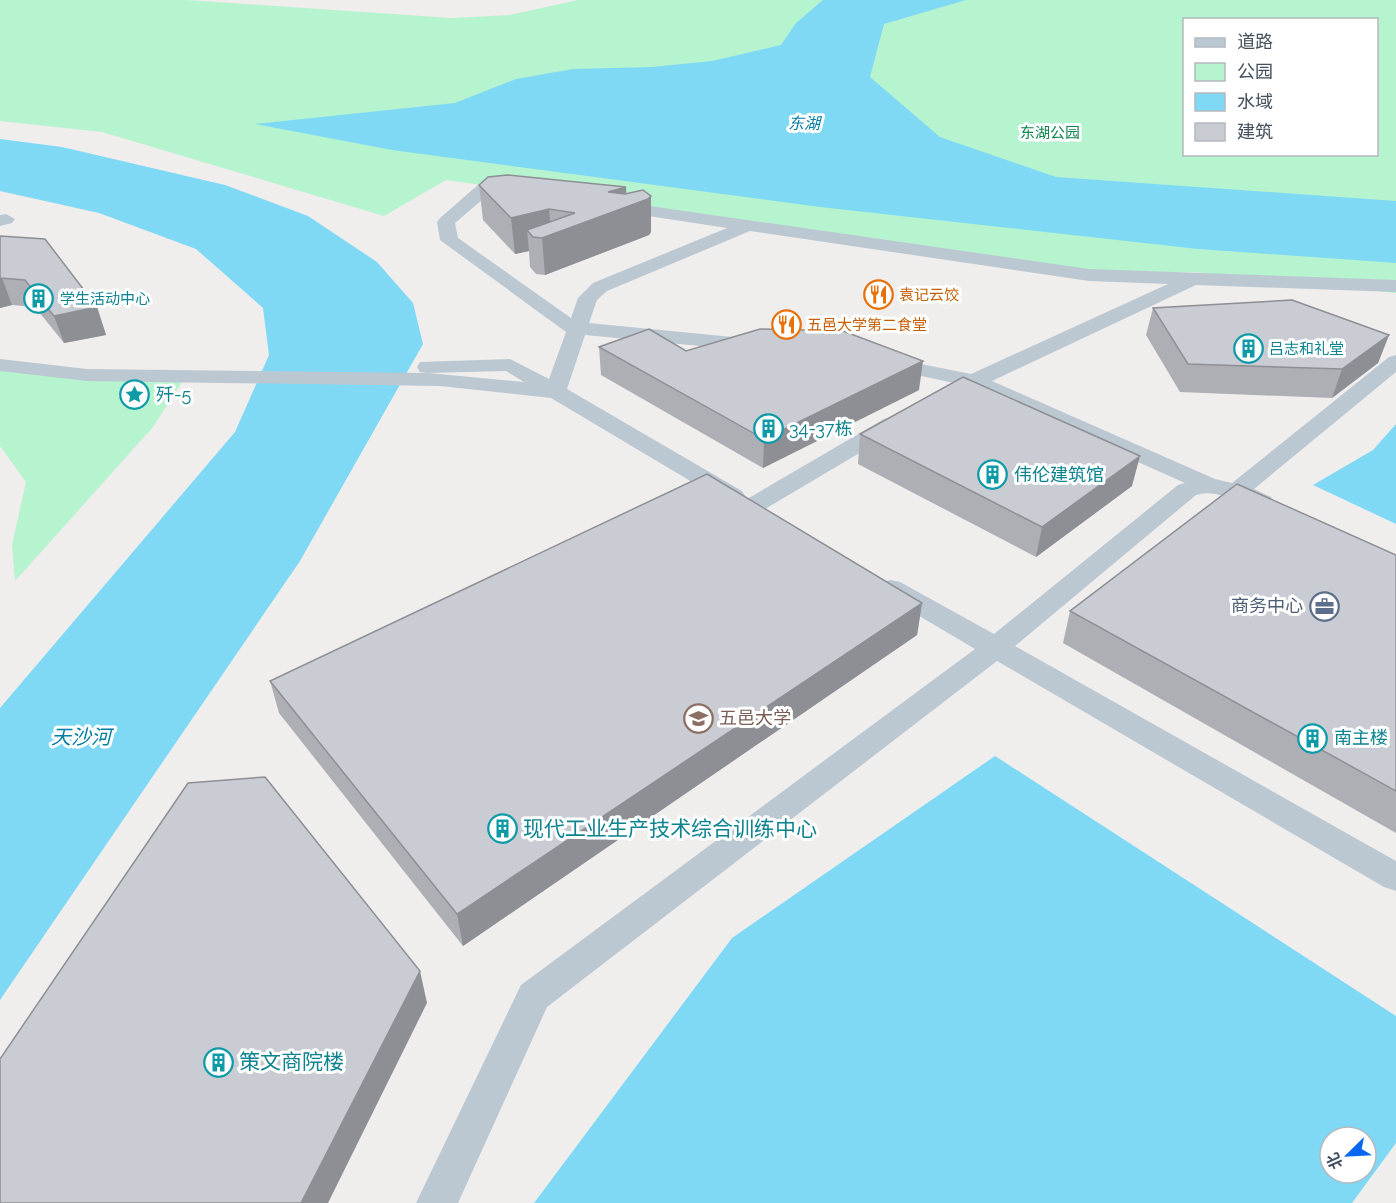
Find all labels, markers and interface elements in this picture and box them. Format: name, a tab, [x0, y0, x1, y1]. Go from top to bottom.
legend	[1183, 18, 1378, 156]
text: 道路	[1237, 31, 1273, 52]
text: 公园	[1237, 61, 1273, 82]
text: 水域	[1237, 91, 1273, 112]
water label: 东湖	[788, 114, 823, 133]
text: 建筑	[1237, 121, 1273, 142]
park label: 东湖公园	[1020, 124, 1080, 142]
restaurant icon: 袁记云饺	[862, 279, 894, 311]
building icon: 学生活动中心	[23, 283, 55, 315]
place label: 袁记云饺	[899, 286, 959, 304]
place label: 学生活动中心	[60, 290, 150, 308]
restaurant icon: 五邑大学第二食堂	[770, 309, 802, 341]
place label: 五邑大学第二食堂	[807, 316, 927, 334]
building icon: 吕志和礼堂	[1232, 333, 1264, 365]
place label: 吕志和礼堂	[1269, 340, 1344, 358]
place icon: 歼-5	[119, 379, 151, 411]
place label: 歼-5	[156, 384, 192, 405]
building icon: 34-37栋	[752, 413, 784, 445]
place label: 34-37栋	[789, 418, 853, 439]
building icon: 伟伦建筑馆	[977, 459, 1009, 491]
place label: 伟伦建筑馆	[1014, 464, 1104, 485]
office icon: 商务中心	[1308, 590, 1340, 622]
place label: 商务中心	[1231, 595, 1303, 616]
school or university icon: 五邑大学	[682, 702, 714, 734]
place label: 五邑大学	[719, 707, 791, 728]
building icon: 南主楼	[1297, 722, 1329, 754]
water label: 天沙河	[51, 725, 115, 749]
place label: 南主楼	[1334, 727, 1388, 748]
building icon: 现代工业生产技术综合训练中心	[486, 813, 518, 845]
place label: 现代工业生产技术综合训练中心	[523, 816, 817, 841]
building icon: 策文商院楼	[202, 1046, 234, 1078]
place label: 策文商院楼	[239, 1049, 344, 1074]
north arrow	[1318, 1125, 1378, 1185]
text: 北	[1323, 1150, 1347, 1172]

